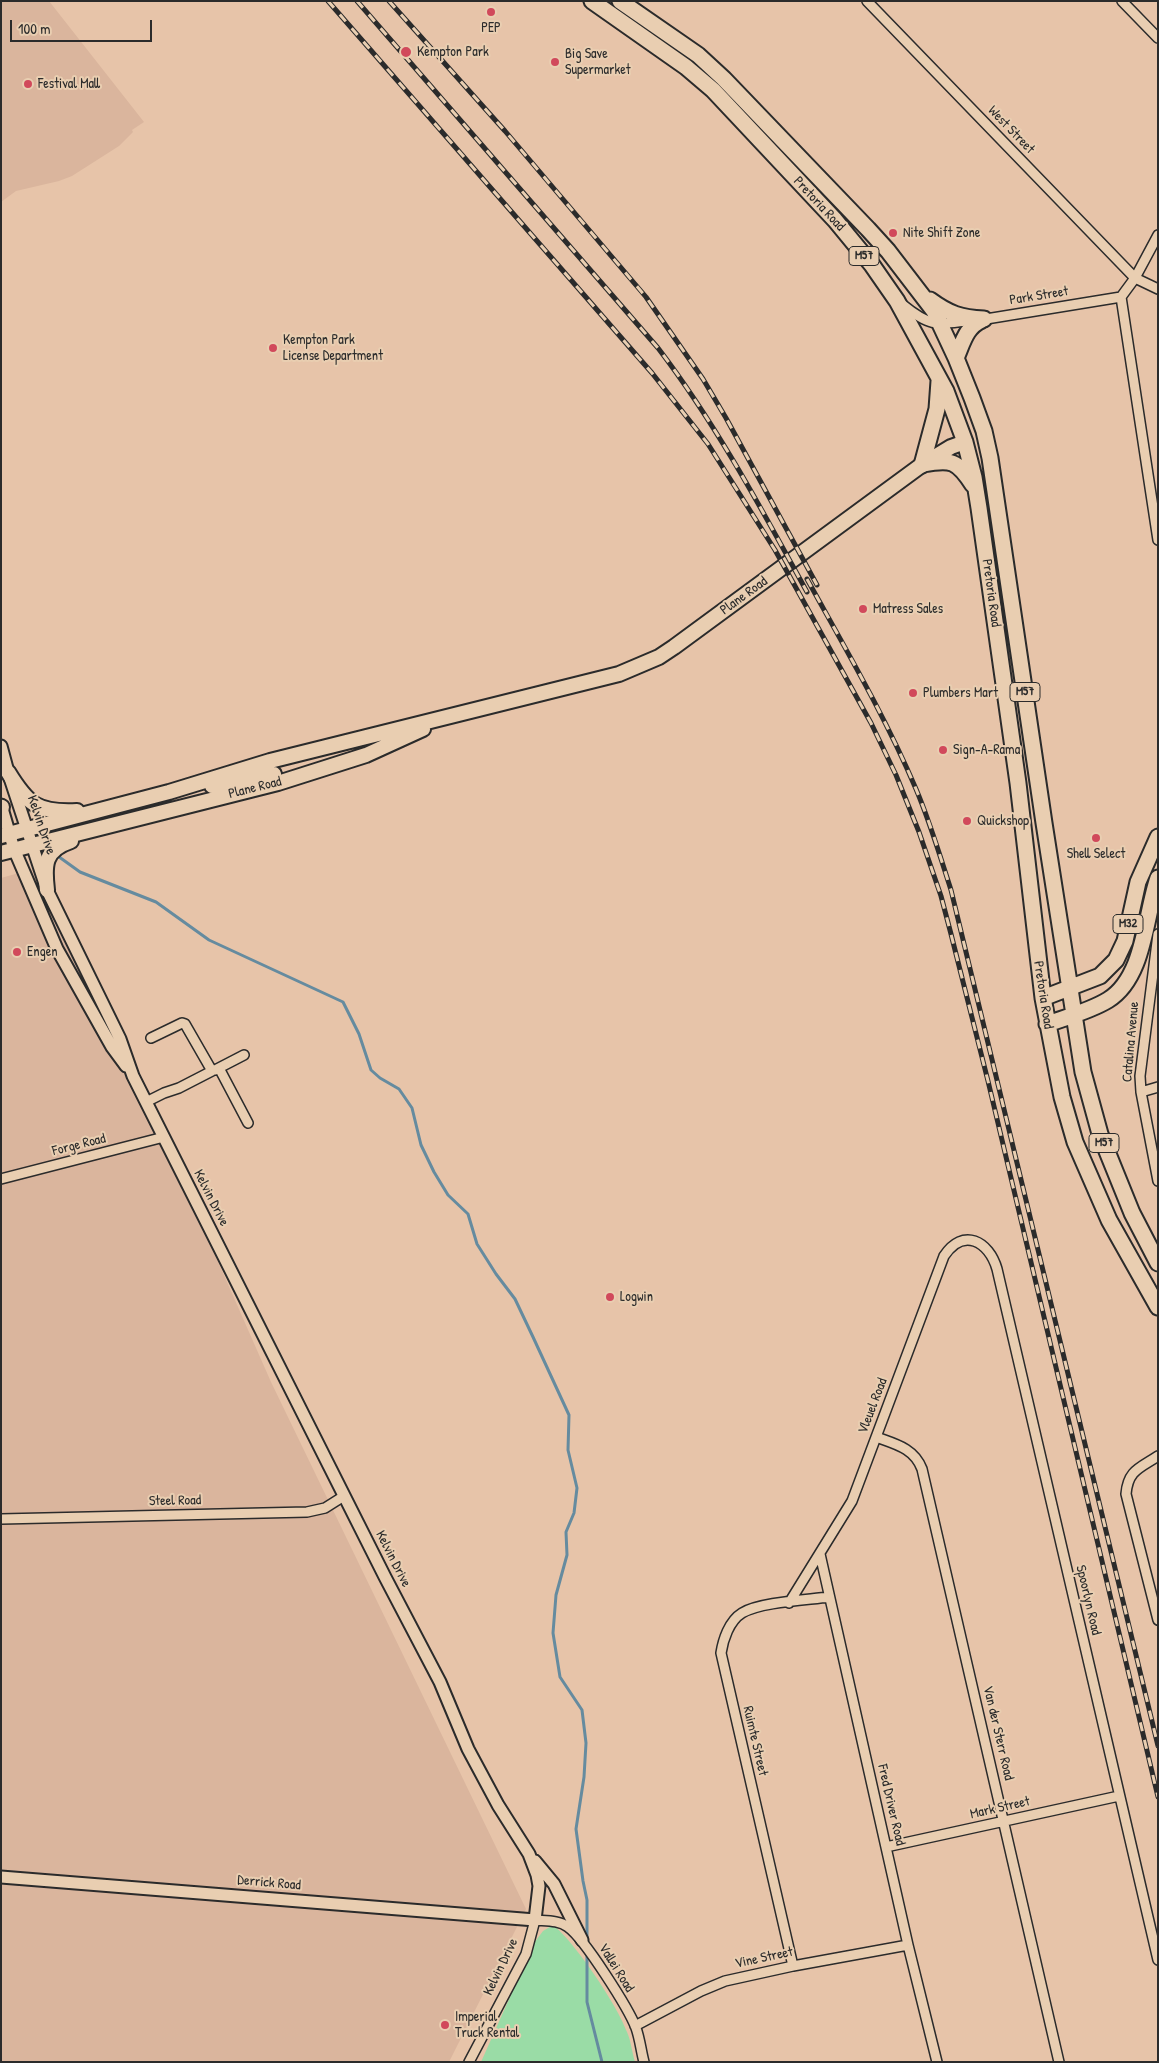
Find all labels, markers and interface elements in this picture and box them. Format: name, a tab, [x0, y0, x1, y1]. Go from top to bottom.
marker: PEP	[485, 6, 497, 18]
scale bar	[12, 10, 155, 42]
text: 100 m	[18, 18, 51, 39]
place label: PEP	[481, 20, 501, 36]
place label: Kempton Park	[417, 44, 489, 60]
marker: Kempton Park	[399, 45, 413, 59]
place label: Big Save Supermarket	[565, 46, 631, 78]
marker: Big Save Supermarket	[549, 56, 561, 68]
place label: Festival Mall	[38, 76, 100, 92]
marker: Festival Mall	[22, 78, 34, 90]
street label: West Street	[984, 103, 1038, 157]
street label: Pretoria Road	[790, 173, 848, 235]
place label: Nite Shift Zone	[903, 225, 980, 241]
marker: Nite Shift Zone	[887, 227, 899, 239]
road number: M57	[849, 247, 879, 266]
street label: Park Street	[1008, 283, 1070, 309]
place label: Kempton Park License Department	[283, 332, 383, 364]
marker: Kempton Park License Department	[267, 342, 279, 354]
street label: Pretoria Road	[978, 558, 1004, 628]
street label: Plane Road	[717, 573, 771, 619]
place label: Matress Sales	[873, 601, 943, 617]
marker: Matress Sales	[857, 603, 869, 615]
road number: M57	[1010, 682, 1040, 702]
place label: Plumbers Mart	[923, 685, 998, 701]
marker: Plumbers Mart	[907, 687, 919, 699]
place label: Sign-A-Rama	[953, 742, 1020, 758]
marker: Sign-A-Rama	[937, 744, 949, 756]
street label: Plane Road	[227, 773, 283, 803]
street label: Kelvin Drive	[23, 793, 59, 857]
place label: Quickshop	[977, 813, 1029, 829]
marker: Quickshop	[961, 815, 973, 827]
marker: Shell Select	[1090, 832, 1102, 844]
place label: Shell Select	[1067, 846, 1125, 862]
road number: M32	[1113, 914, 1143, 934]
place label: Engen	[27, 944, 58, 960]
marker: Engen	[11, 946, 23, 958]
street label: Pretoria Road	[1029, 960, 1057, 1030]
street label: Catalina Avenue	[1119, 1001, 1143, 1083]
street label: Forge Road	[51, 1130, 107, 1160]
road number: M57	[1089, 1134, 1119, 1152]
street label: Kelvin Drive	[190, 1167, 232, 1229]
place label: Logwin	[620, 1289, 653, 1305]
marker: Logwin	[604, 1291, 616, 1303]
street label: Vleuel Road	[855, 1376, 891, 1436]
street label: Steel Road	[149, 1492, 201, 1510]
street label: Kelvin Drive	[372, 1528, 414, 1590]
street label: Spoorlyn Road	[1072, 1563, 1104, 1637]
street label: Van der Sterr Road	[979, 1684, 1017, 1782]
street label: Ruimte Street	[739, 1705, 771, 1777]
street label: Fred Driver Road	[874, 1763, 908, 1847]
street label: Mark Street	[968, 1793, 1032, 1823]
street label: Derrick Road	[237, 1872, 301, 1894]
street label: Kelvin Drive	[480, 1936, 522, 1998]
street label: Vallei Road	[594, 1941, 638, 1995]
street label: Vine Street	[734, 1944, 794, 1972]
place label: Imperial Truck Rental	[455, 2009, 519, 2041]
marker: Imperial Truck Rental	[439, 2019, 451, 2031]

